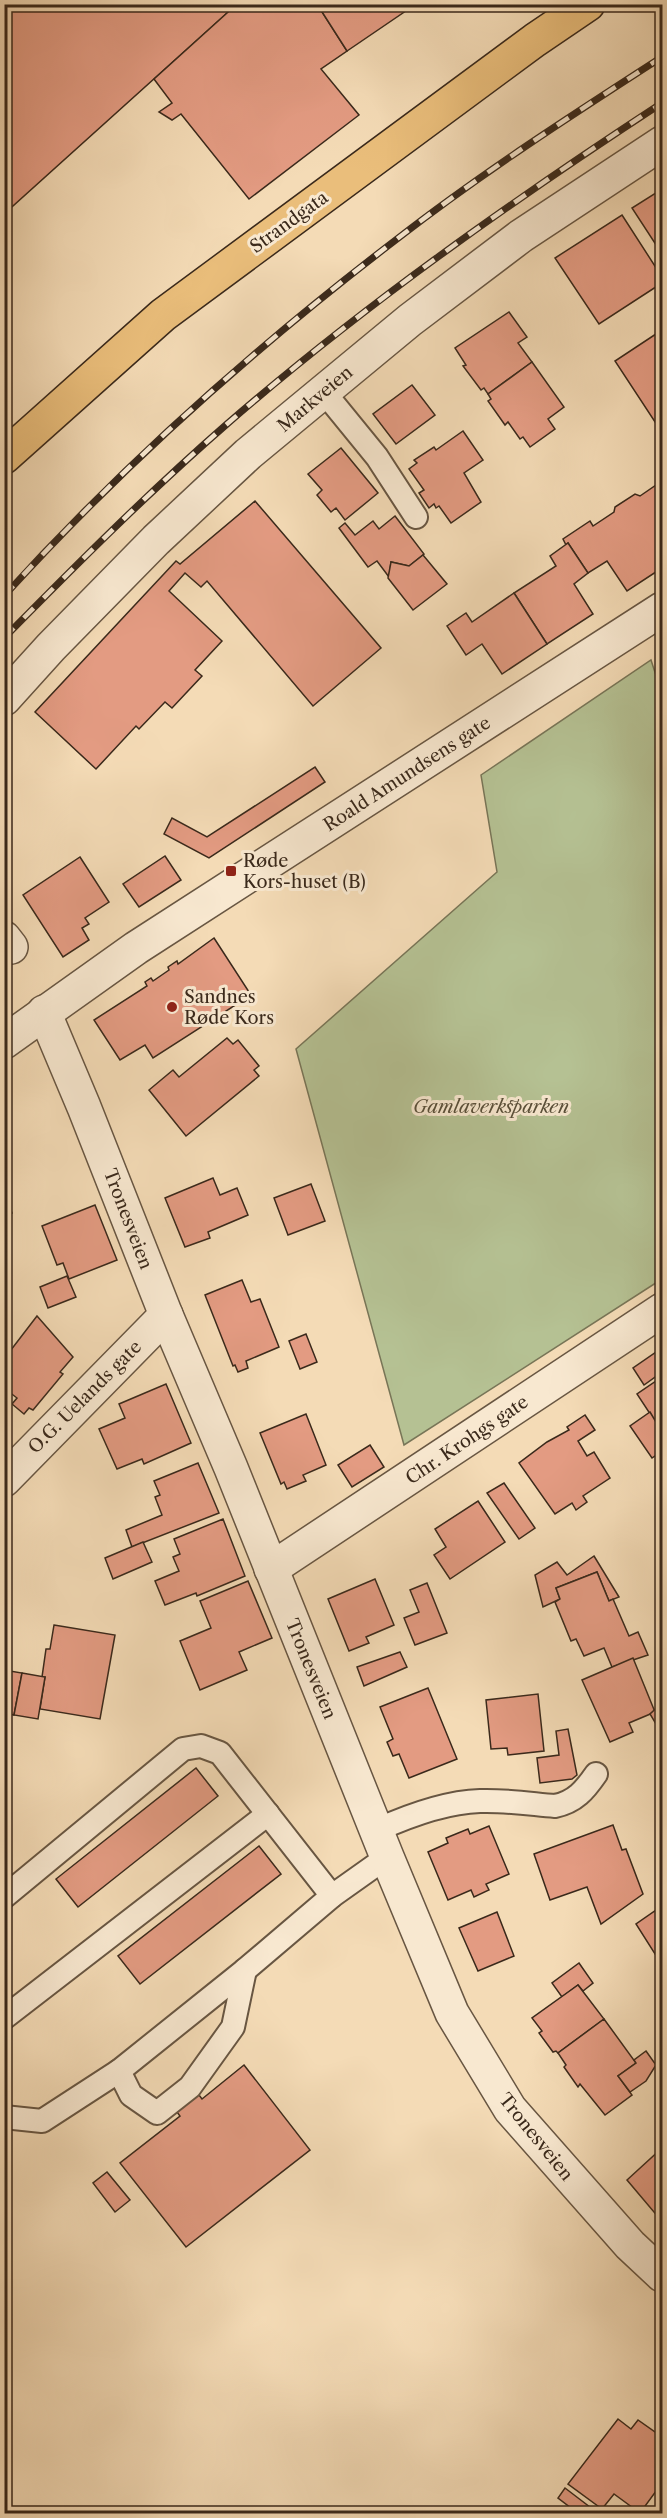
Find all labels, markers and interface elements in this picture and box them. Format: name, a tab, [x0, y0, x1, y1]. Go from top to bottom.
street label: Strandgata	[246, 186, 333, 258]
street label: Markveien	[273, 361, 357, 437]
street label: Roald Amundsens gate	[319, 712, 495, 836]
place label: Røde Kors-huset (B)	[243, 850, 366, 893]
marker: Røde Kors-huset (B)	[224, 864, 238, 878]
place label: Sandnes Røde Kors	[184, 986, 274, 1029]
marker: Sandnes Røde Kors	[165, 1000, 179, 1014]
park label: Gamlaverksparken	[413, 1096, 569, 1118]
street label: Tronesveien	[99, 1166, 157, 1272]
street label: O.G. Uelands gate	[24, 1336, 146, 1458]
street label: Chr. Krohgs gate	[402, 1391, 532, 1489]
street label: Tronesveien	[281, 1616, 341, 1722]
street label: Tronesveien	[494, 2089, 578, 2185]

